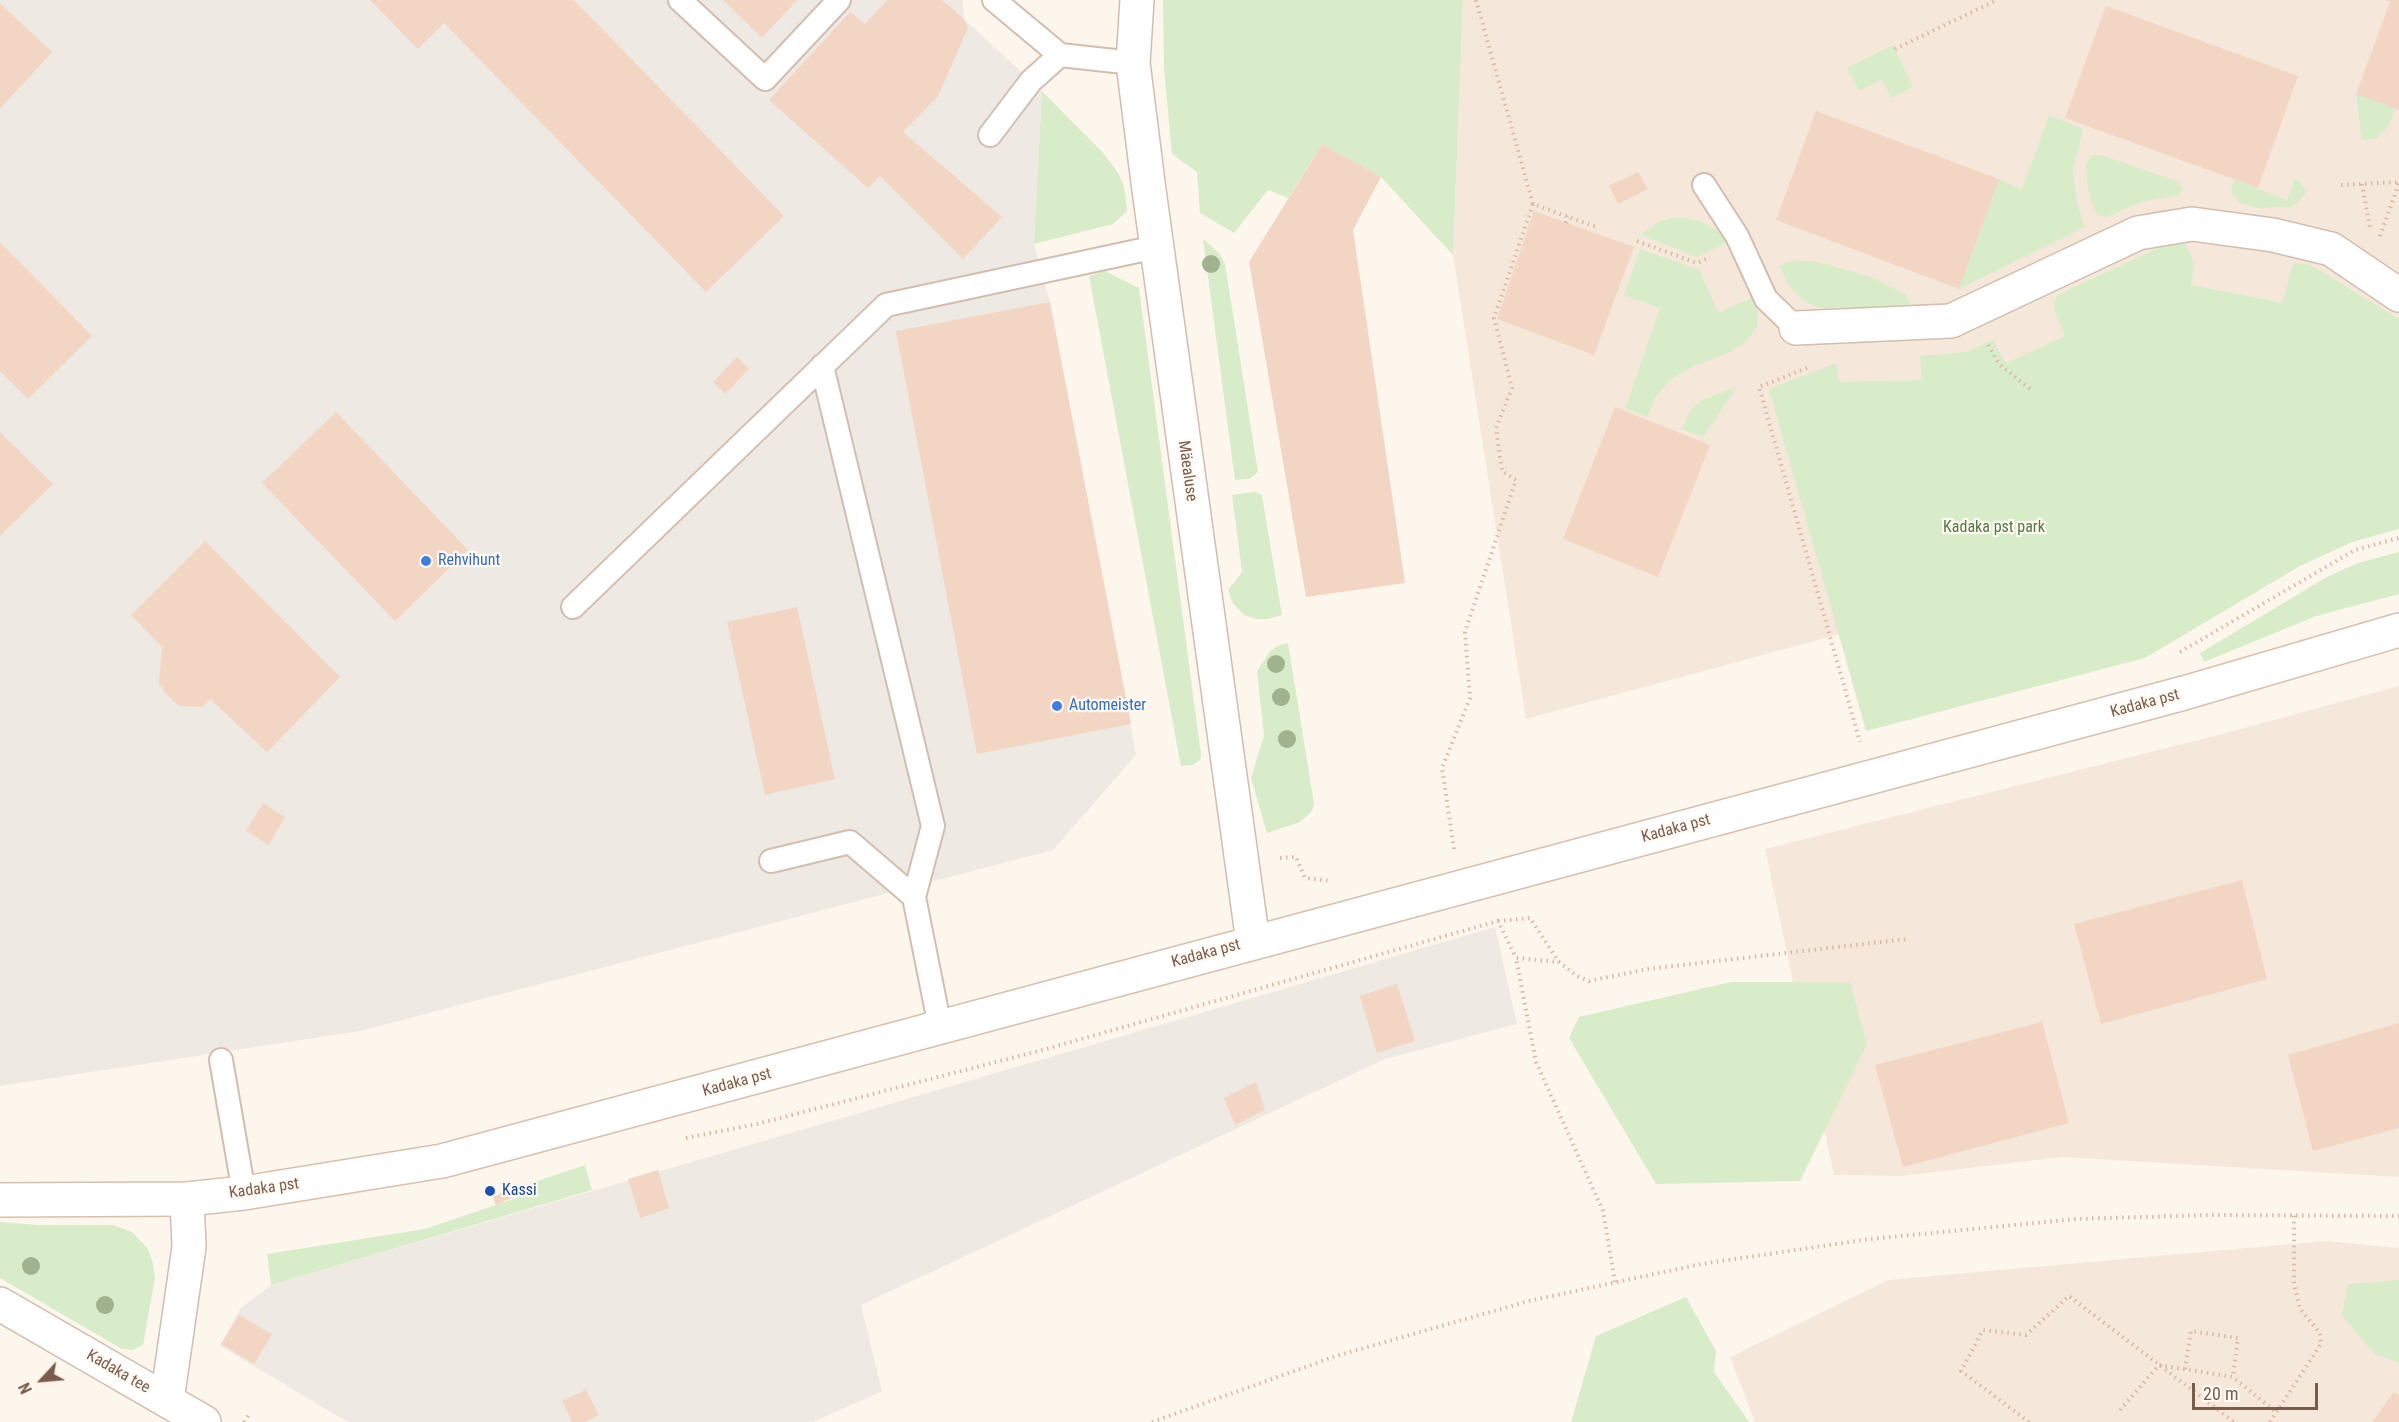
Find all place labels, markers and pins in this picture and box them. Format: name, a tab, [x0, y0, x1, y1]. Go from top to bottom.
place label: Rehvihunt	[438, 551, 500, 571]
marker: Rehvihunt	[419, 554, 433, 568]
place label: Automeister	[1069, 696, 1146, 716]
marker: Automeister	[1050, 699, 1064, 713]
place label: Kassi	[502, 1181, 537, 1201]
marker: Kassi	[483, 1184, 497, 1198]

